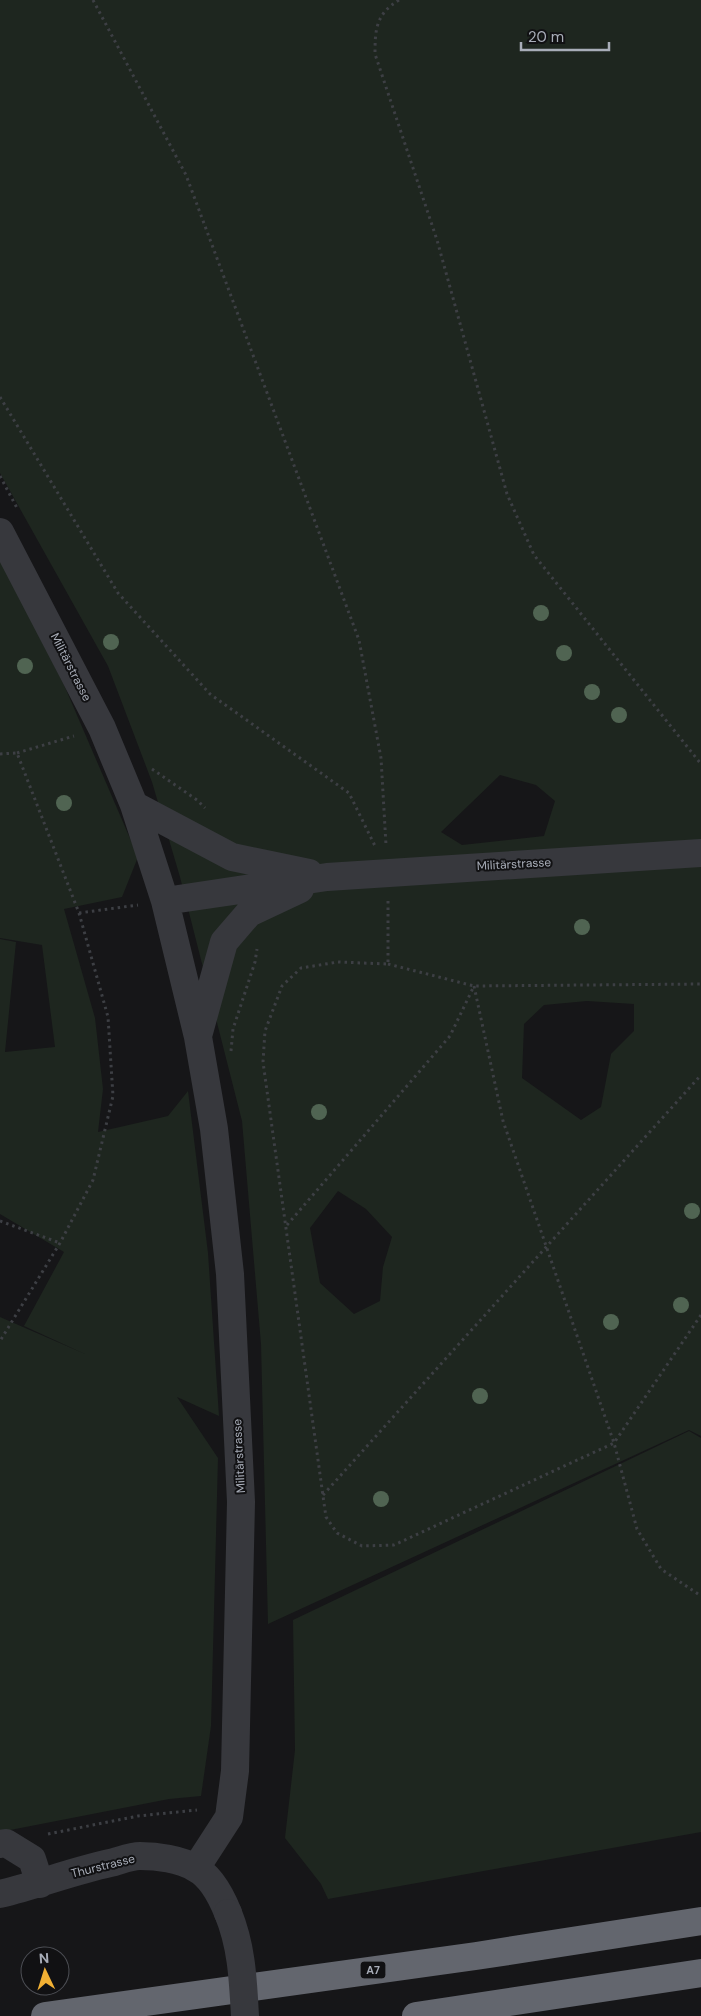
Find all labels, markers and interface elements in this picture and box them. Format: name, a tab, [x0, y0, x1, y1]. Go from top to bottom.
scale bar	[521, 20, 608, 52]
text: 20 m	[528, 27, 564, 47]
street label: Militärstrasse	[47, 630, 95, 704]
street label: Militärstrasse	[476, 854, 552, 874]
street label: Militärstrasse	[229, 1418, 249, 1494]
street label: Thurstrasse	[69, 1850, 137, 1882]
north arrow	[20, 1946, 70, 1996]
text: N	[38, 1949, 50, 1967]
road number: A7	[360, 1962, 386, 1978]

